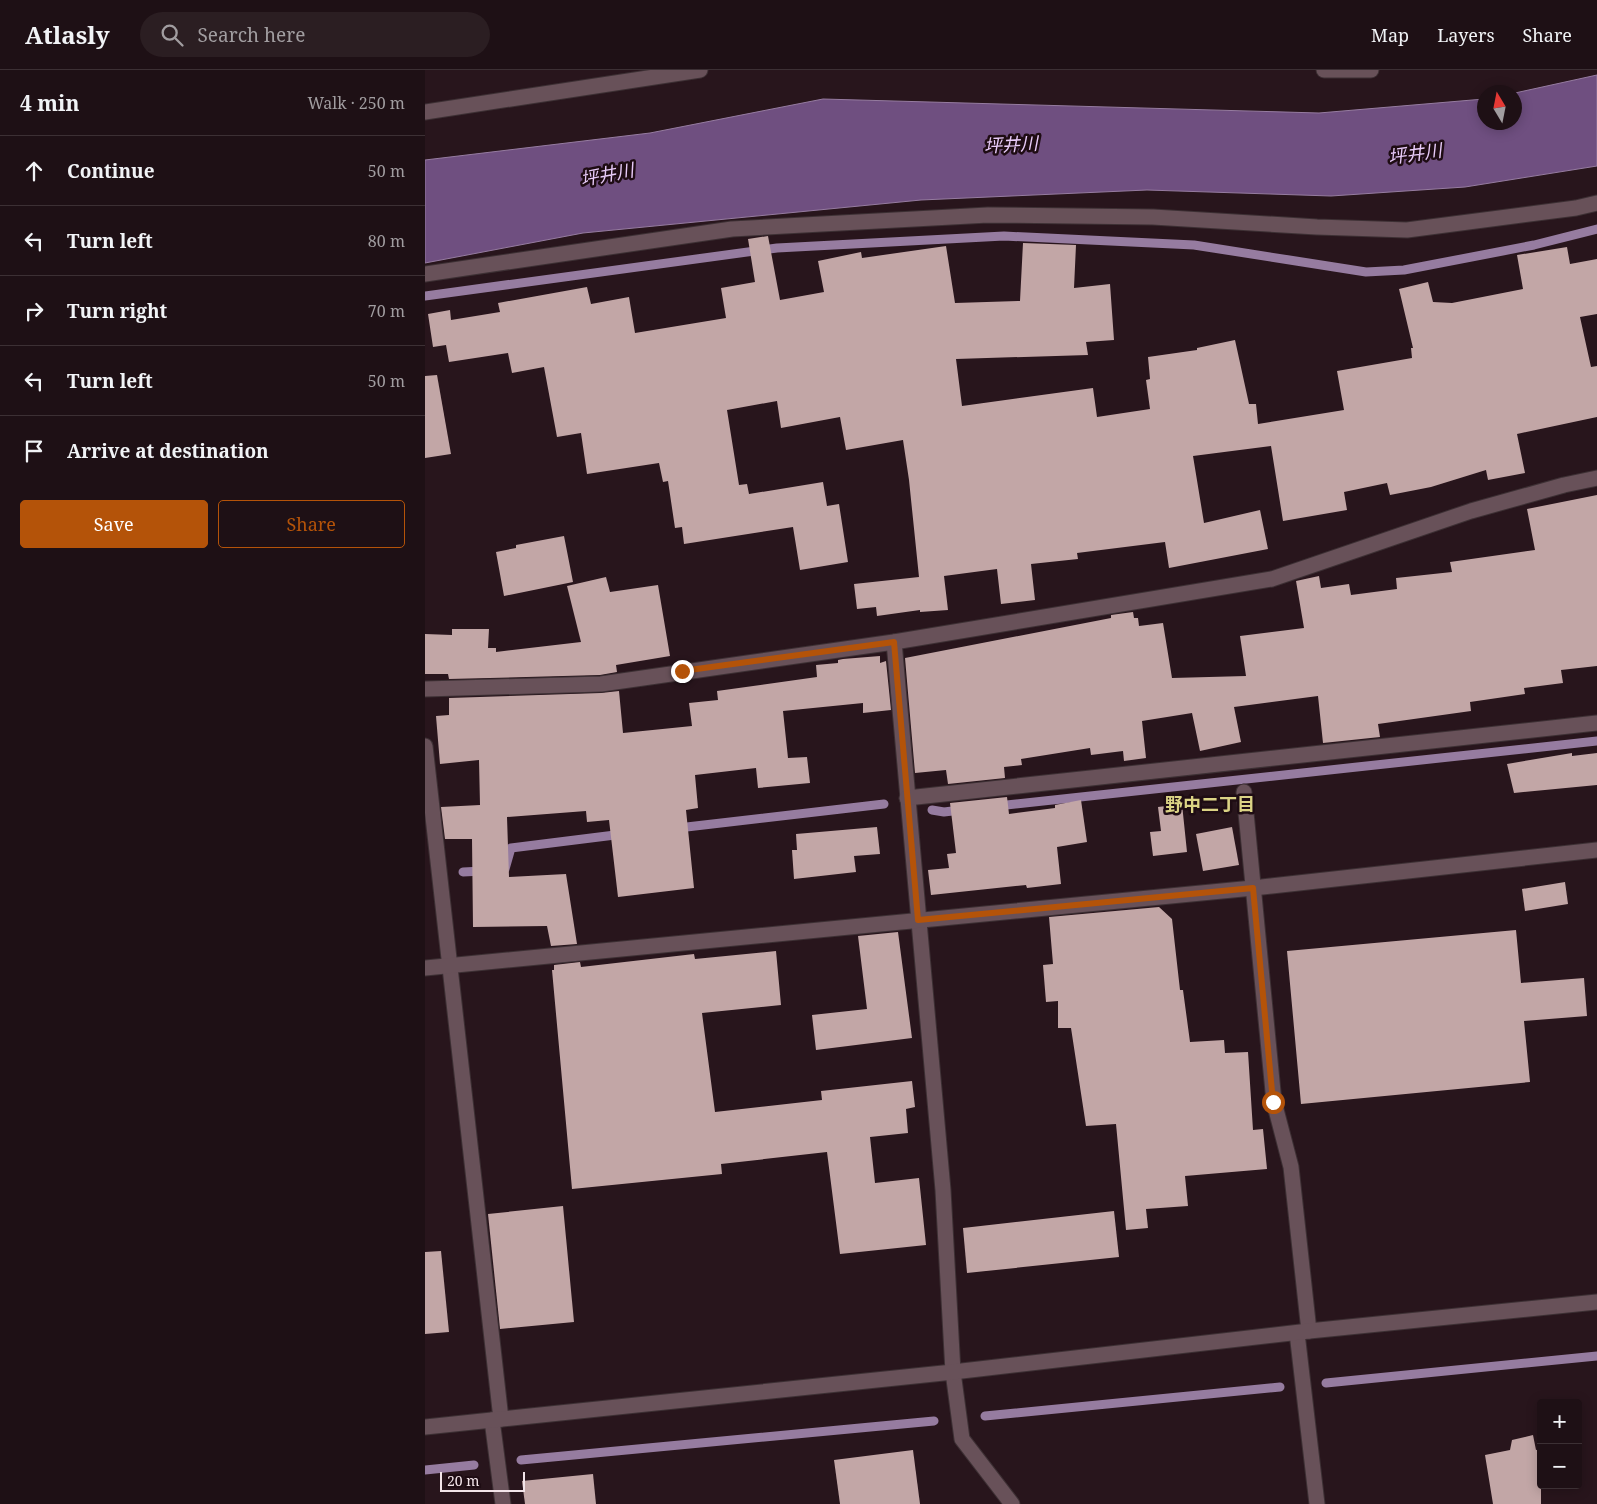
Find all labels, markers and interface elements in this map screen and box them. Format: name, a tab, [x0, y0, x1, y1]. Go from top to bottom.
search box	[140, 12, 490, 57]
text: Atlasly	[25, 18, 110, 51]
icon: search	[158, 21, 186, 49]
text: Search here	[198, 22, 305, 48]
text: Map	[1371, 23, 1409, 47]
text: Layers	[1437, 23, 1495, 47]
text: Share	[1523, 23, 1572, 47]
north arrow	[1477, 85, 1522, 130]
text: 4 min	[20, 89, 79, 117]
text: Walk · 250 m	[308, 92, 405, 114]
water label: 坪井川	[983, 131, 1041, 157]
water label: 坪井川	[1386, 137, 1445, 169]
icon: ahead	[20, 157, 48, 185]
water label: 坪井川	[578, 157, 638, 191]
text: Continue	[67, 158, 155, 184]
text: 50 m	[368, 160, 405, 182]
icon: left	[20, 227, 48, 255]
text: Turn left	[67, 228, 153, 254]
text: 80 m	[368, 230, 405, 252]
icon: right	[20, 297, 48, 325]
text: Turn right	[67, 298, 167, 324]
text: 70 m	[368, 300, 405, 322]
icon: left	[20, 367, 48, 395]
text: Turn left	[67, 368, 153, 394]
text: 50 m	[368, 370, 405, 392]
icon: arrive	[20, 437, 48, 465]
text: Arrive at destination	[67, 438, 269, 464]
button: Save	[20, 500, 208, 548]
button: Share	[218, 500, 405, 548]
route end	[671, 660, 694, 683]
district label: 野中二丁目	[1165, 792, 1255, 816]
route start	[1262, 1091, 1285, 1114]
map controls	[1537, 1399, 1582, 1489]
button: +	[1537, 1399, 1582, 1444]
button: −	[1537, 1444, 1582, 1489]
scale bar	[440, 1469, 525, 1492]
text: 20 m	[447, 1471, 480, 1490]

